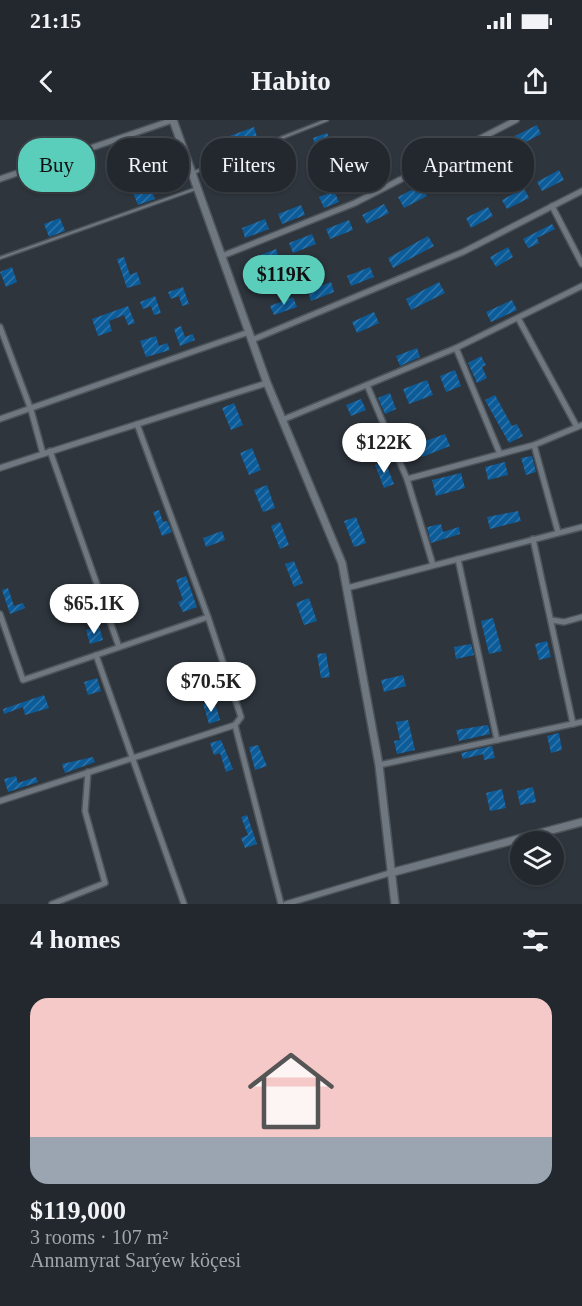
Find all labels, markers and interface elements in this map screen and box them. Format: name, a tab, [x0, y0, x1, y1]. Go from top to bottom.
text: 21:15	[30, 8, 81, 33]
icon: back	[30, 65, 63, 98]
icon: share	[519, 65, 552, 98]
text: Habito	[251, 66, 331, 96]
chip: Buy	[18, 138, 95, 192]
chip: Rent	[107, 138, 189, 192]
chip: Filters	[201, 138, 296, 192]
chip: New	[308, 138, 390, 192]
chip: Apartment	[402, 138, 534, 192]
pin: $119K	[242, 255, 326, 306]
text: $119K	[257, 263, 311, 285]
pin: $122K	[342, 423, 426, 474]
text: $122K	[356, 431, 412, 453]
pin: $65.1K	[45, 584, 143, 635]
text: $65.1K	[64, 592, 124, 614]
pin: $70.5K	[162, 662, 260, 713]
text: $70.5K	[181, 670, 241, 692]
map controls	[510, 831, 564, 885]
button: layers	[510, 831, 564, 885]
icon: filters	[519, 924, 552, 957]
text: 4 homes	[30, 925, 120, 954]
icon: home	[237, 1037, 345, 1145]
text: $119,000	[30, 1196, 126, 1225]
text: 3 rooms · 107 m²	[30, 1226, 168, 1248]
text: Annamyrat Sarýew köçesi	[30, 1249, 241, 1271]

